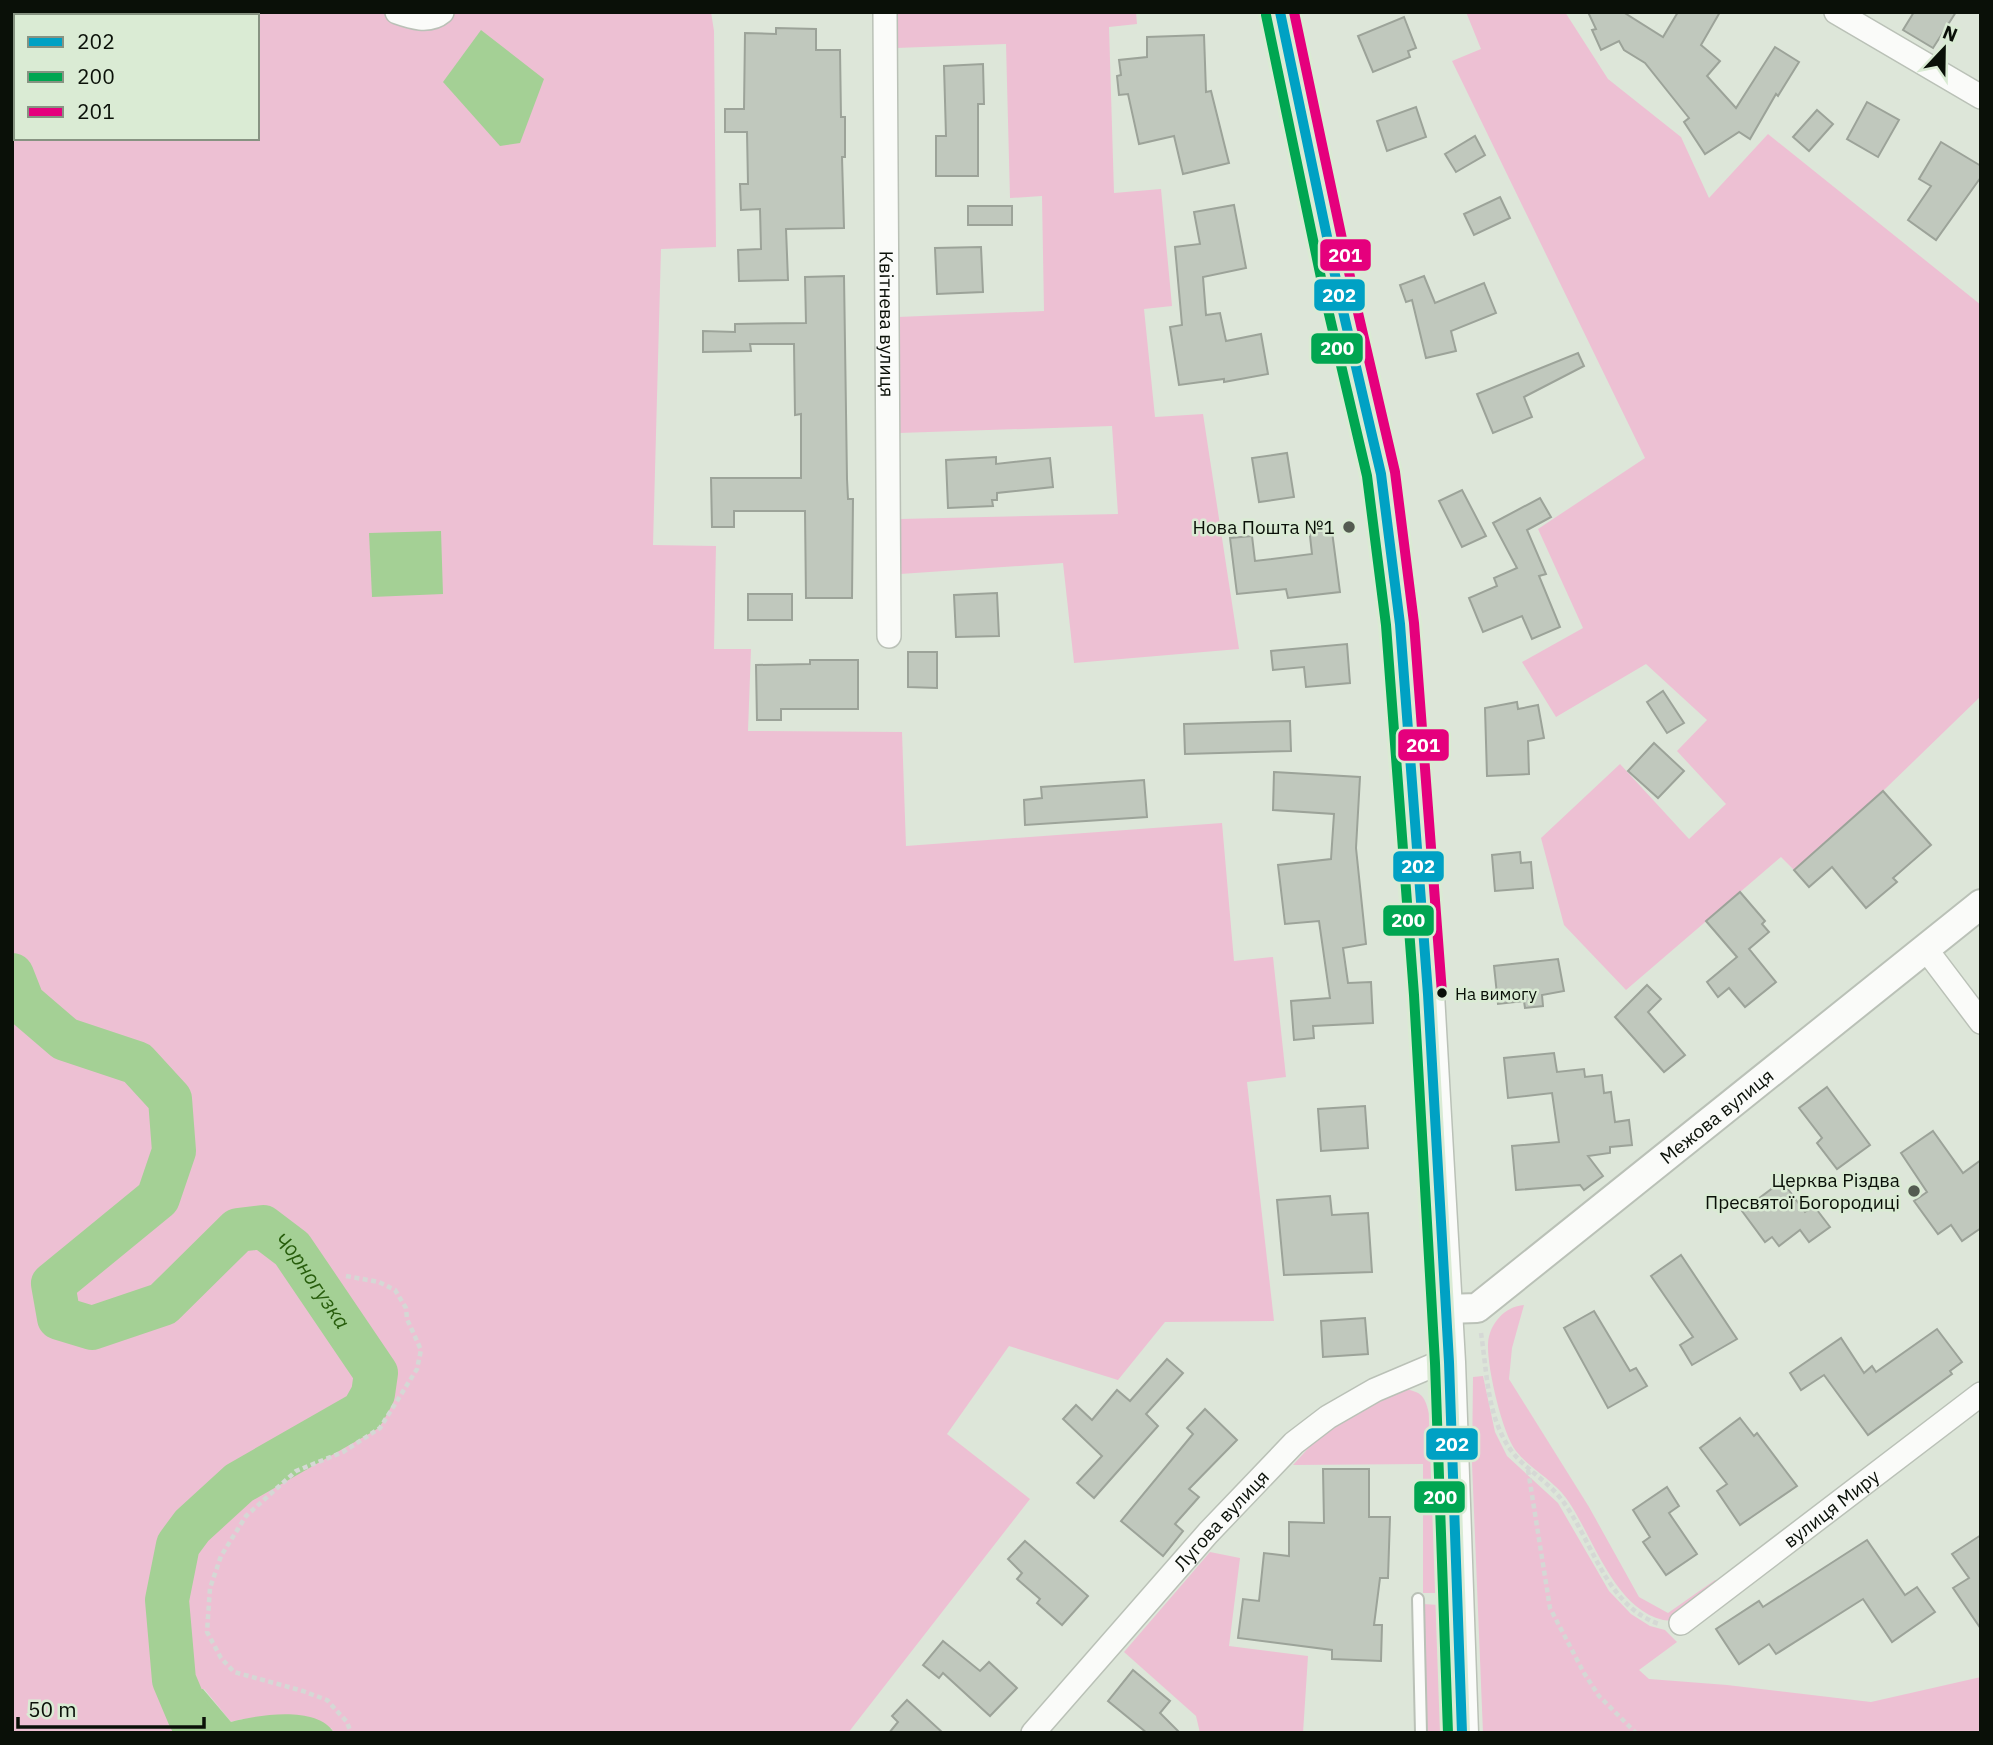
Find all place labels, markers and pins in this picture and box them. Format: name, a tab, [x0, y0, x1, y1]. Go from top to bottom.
place label: Нова Пошта №1	[1193, 515, 1335, 539]
marker: Нова Пошта №1	[1341, 519, 1357, 535]
place label: На вимогу	[1455, 983, 1537, 1005]
marker: На вимогу	[1435, 986, 1449, 1000]
place label: Церква Різдва Пресвятої Богородиці	[1705, 1168, 1900, 1214]
marker: Церква Різдва Пресвятої Богородиці	[1906, 1183, 1922, 1199]

